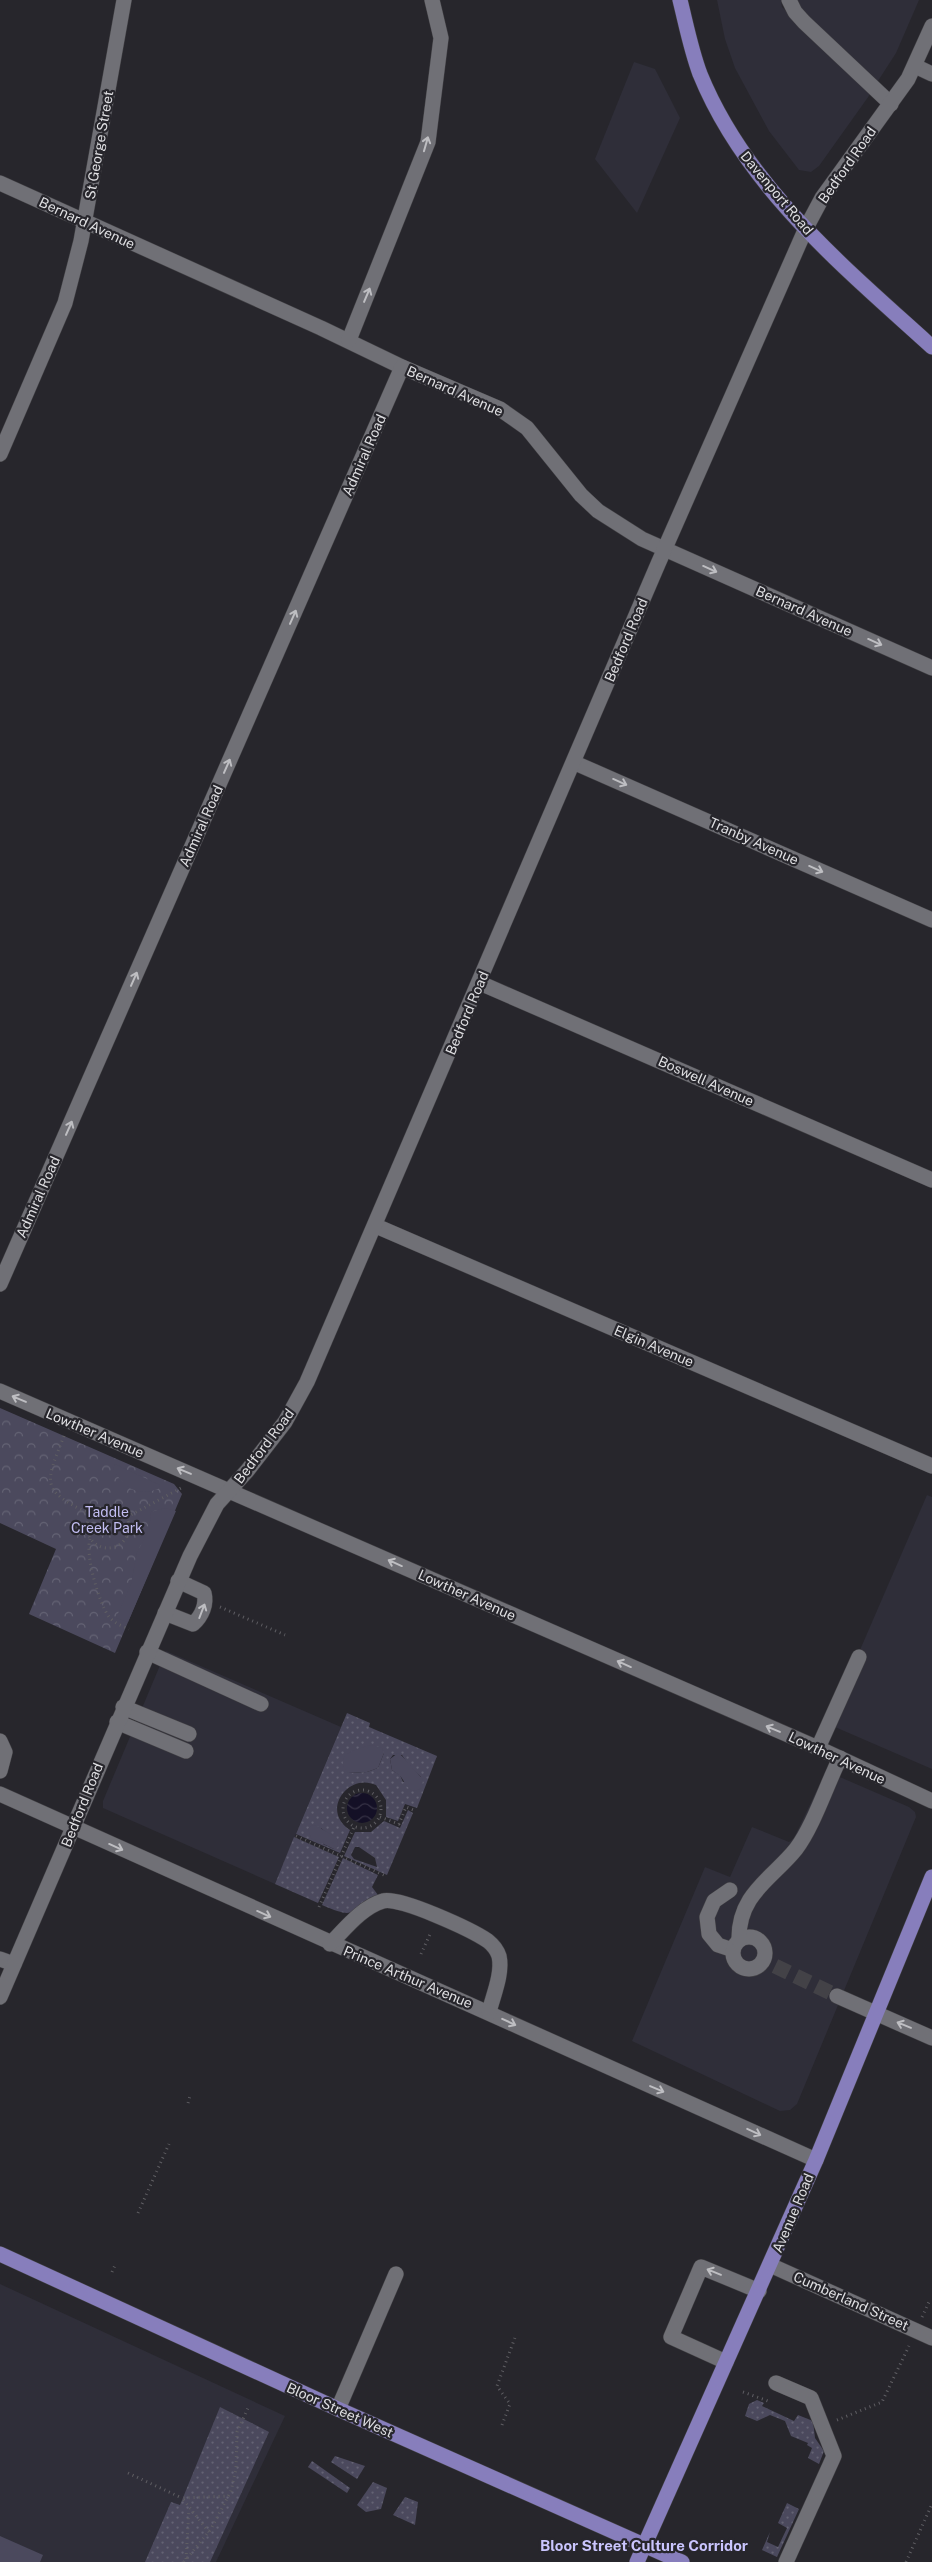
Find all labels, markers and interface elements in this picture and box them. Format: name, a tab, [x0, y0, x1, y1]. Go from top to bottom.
street label: St George Street	[82, 89, 116, 201]
street label: Bedford Road	[815, 124, 879, 206]
one-way arrow	[422, 136, 432, 152]
street label: Davenport Road	[738, 148, 816, 238]
street label: Bernard Avenue	[37, 194, 137, 252]
one-way arrow	[363, 288, 373, 303]
street label: Bernard Avenue	[404, 363, 506, 419]
street label: Admiral Road	[339, 412, 389, 498]
one-way arrow	[702, 564, 717, 574]
street label: Bernard Avenue	[753, 583, 855, 639]
street label: Bedford Road	[601, 596, 651, 684]
one-way arrow	[288, 610, 298, 625]
one-way arrow	[867, 638, 882, 648]
one-way arrow	[223, 759, 233, 774]
one-way arrow	[612, 778, 627, 788]
street label: Admiral Road	[176, 783, 226, 869]
street label: Tranby Avenue	[707, 814, 801, 868]
one-way arrow	[808, 865, 823, 875]
street label: Bedford Road	[442, 969, 492, 1057]
one-way arrow	[129, 972, 139, 987]
street label: Boswell Avenue	[656, 1053, 756, 1109]
one-way arrow	[64, 1121, 74, 1136]
street label: Admiral Road	[13, 1154, 63, 1240]
street label: Elgin Avenue	[612, 1322, 696, 1370]
one-way arrow	[12, 1394, 27, 1404]
street label: Lowther Avenue	[44, 1405, 147, 1461]
street label: Bedford Road	[231, 1406, 297, 1486]
one-way arrow	[177, 1466, 192, 1476]
park label: Taddle Creek Park	[71, 1504, 143, 1536]
one-way arrow	[388, 1558, 403, 1568]
street label: Lowther Avenue	[416, 1566, 518, 1624]
one-way arrow	[197, 1604, 207, 1619]
one-way arrow	[617, 1658, 632, 1668]
one-way arrow	[766, 1723, 781, 1733]
street label: Lowther Avenue	[786, 1729, 888, 1787]
street label: Bedford Road	[58, 1761, 106, 1849]
one-way arrow	[109, 1842, 124, 1852]
one-way arrow	[256, 1909, 271, 1919]
street label: Prince Arthur Avenue	[341, 1943, 475, 2011]
one-way arrow	[501, 2017, 516, 2027]
one-way arrow	[897, 2020, 912, 2030]
one-way arrow	[649, 2084, 664, 2094]
one-way arrow	[746, 2127, 761, 2137]
street label: Avenue Road	[769, 2171, 817, 2255]
one-way arrow	[707, 2267, 722, 2276]
street label: Cumberland Street	[791, 2268, 911, 2334]
street label: Bloor Street West	[284, 2379, 396, 2441]
district label: Bloor Street Culture Corridor	[540, 2537, 748, 2554]

